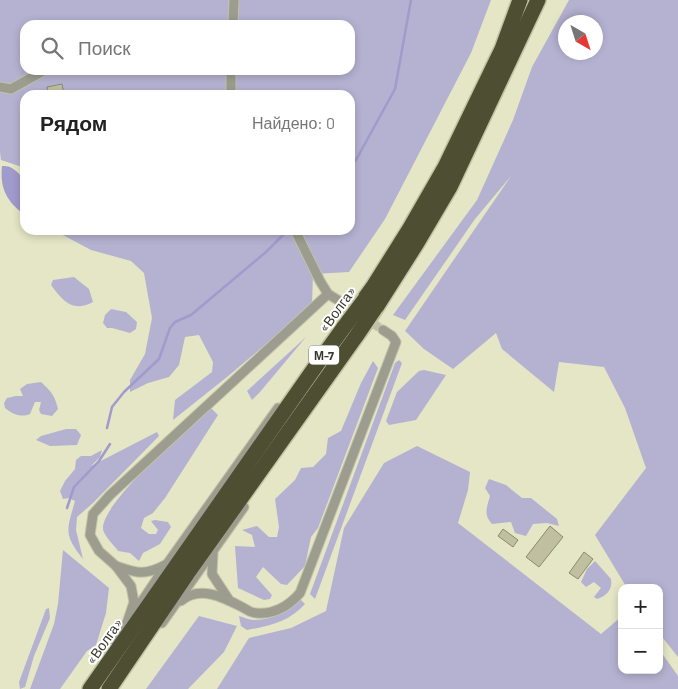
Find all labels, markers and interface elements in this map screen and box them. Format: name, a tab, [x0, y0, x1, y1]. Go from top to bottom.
north arrow	[558, 15, 603, 60]
search box	[20, 20, 355, 75]
icon: search	[38, 34, 66, 62]
text: Поиск	[78, 36, 131, 59]
text: Рядом	[40, 110, 107, 135]
text: Найдено: 0	[252, 113, 335, 132]
street label: «Волга»	[315, 283, 359, 335]
road number: М-7	[309, 346, 339, 364]
map controls	[618, 584, 663, 674]
button: +	[618, 584, 663, 629]
street label: «Волга»	[82, 615, 126, 667]
button: −	[618, 629, 663, 674]

